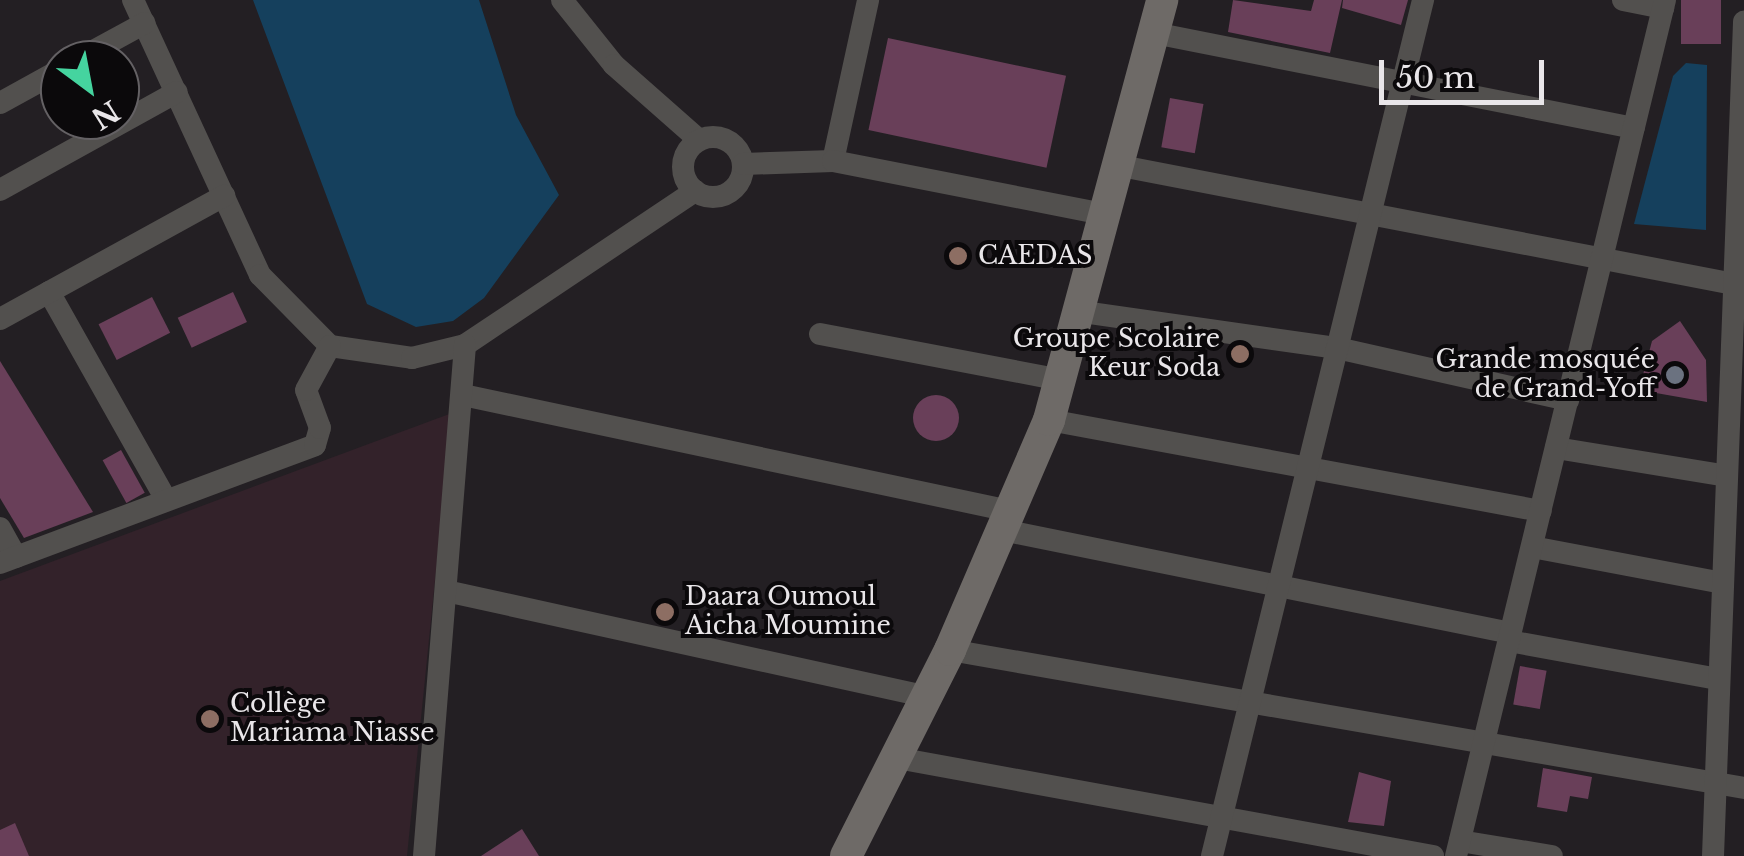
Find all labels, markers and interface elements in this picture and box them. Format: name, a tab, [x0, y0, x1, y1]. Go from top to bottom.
north arrow	[40, 40, 140, 140]
scale bar	[1384, 40, 1549, 102]
text: 50 m	[1396, 59, 1475, 96]
text: N	[85, 92, 126, 136]
place label: CAEDAS	[978, 241, 1092, 271]
marker: CAEDAS	[947, 245, 969, 267]
place label: Groupe Scolaire Keur Soda	[1013, 325, 1220, 384]
marker: Groupe Scolaire Keur Soda	[1229, 343, 1251, 365]
place label: Grande mosquée de Grand-Yoff	[1436, 346, 1655, 405]
marker: Grande mosquée de Grand-Yoff	[1664, 364, 1686, 386]
place label: Daara Oumoul Aicha Moumine	[685, 583, 891, 642]
marker: Daara Oumoul Aicha Moumine	[654, 601, 676, 623]
place label: Collège Mariama Niasse	[230, 690, 435, 749]
marker: Collège Mariama Niasse	[199, 708, 221, 730]

